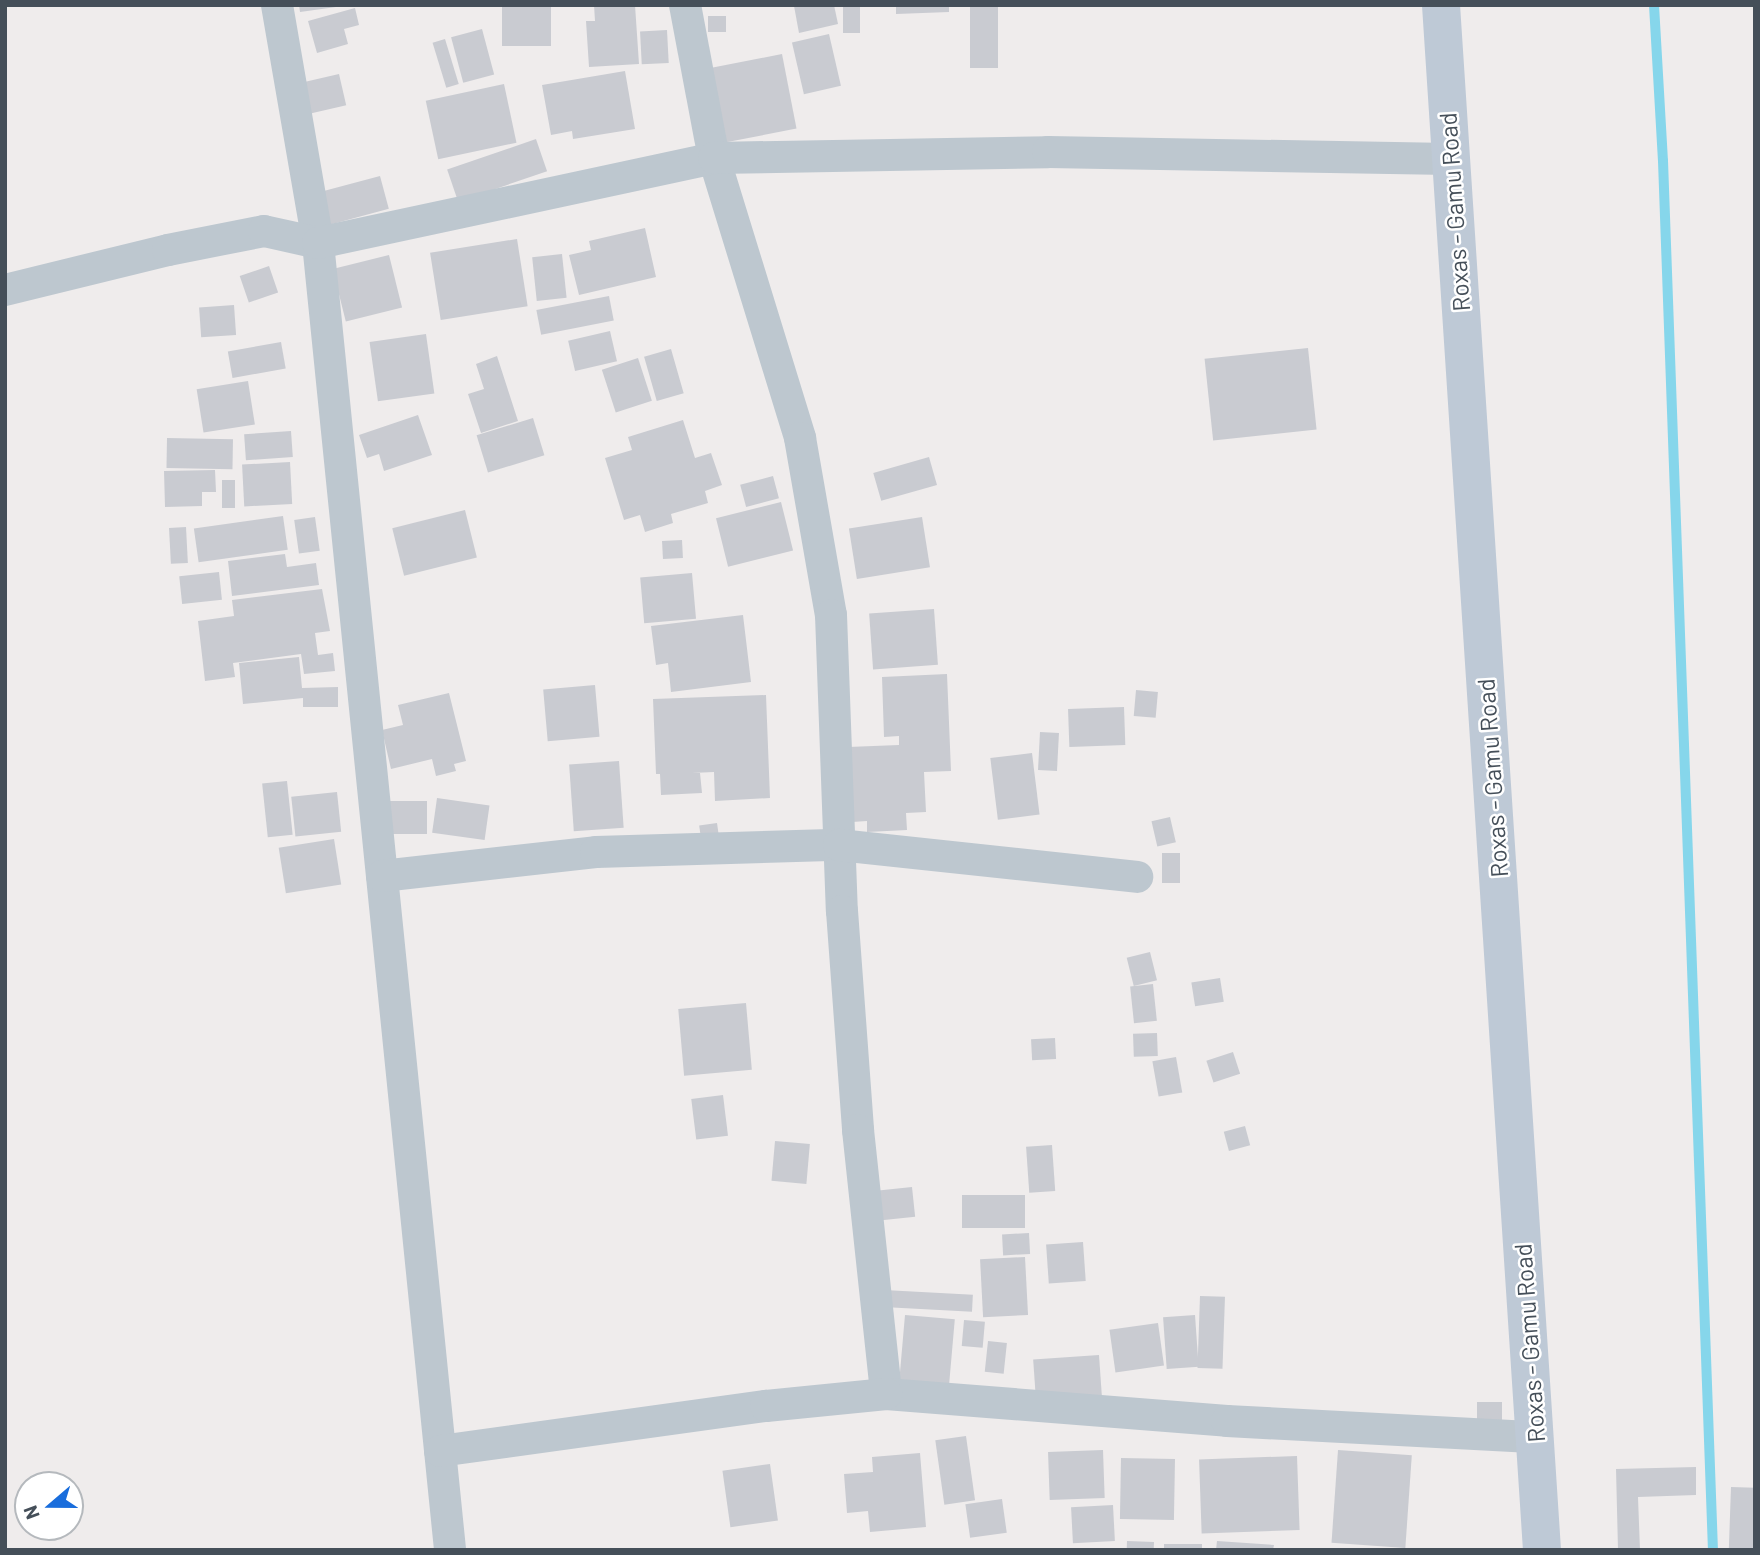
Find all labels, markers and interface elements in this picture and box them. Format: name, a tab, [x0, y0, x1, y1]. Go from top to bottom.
street label: Roxas - Gamu Road	[1433, 112, 1475, 312]
street label: Roxas - Gamu Road	[1471, 678, 1513, 878]
street label: Roxas - Gamu Road	[1508, 1243, 1550, 1443]
north arrow	[14, 1471, 84, 1541]
text: N	[18, 1503, 44, 1523]

